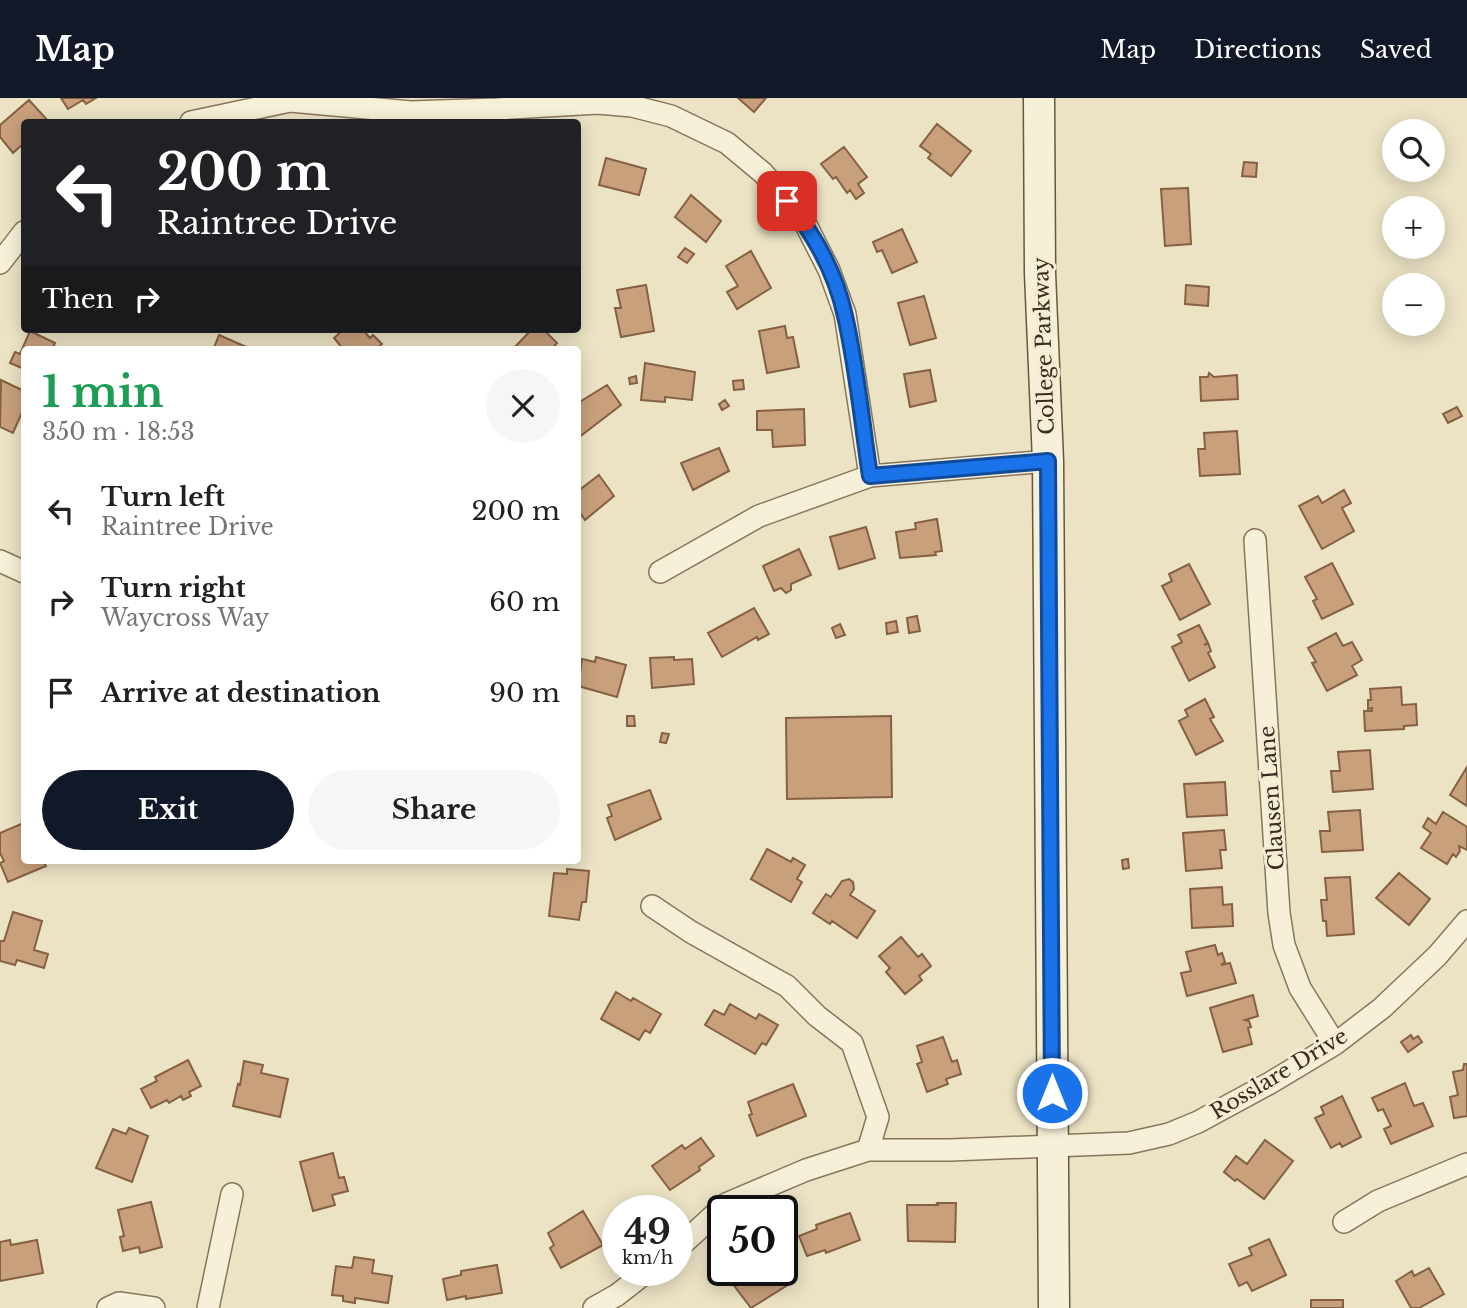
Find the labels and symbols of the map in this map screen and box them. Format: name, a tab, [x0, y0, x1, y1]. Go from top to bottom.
pin	[757, 171, 817, 231]
street label: College Parkway	[1028, 256, 1060, 435]
street label: Clausen Lane	[1254, 725, 1290, 871]
street label: Rosslare Drive	[1206, 1023, 1352, 1125]
position arrow	[1015, 1056, 1089, 1130]
speed limit sign: 50	[707, 1195, 798, 1286]

